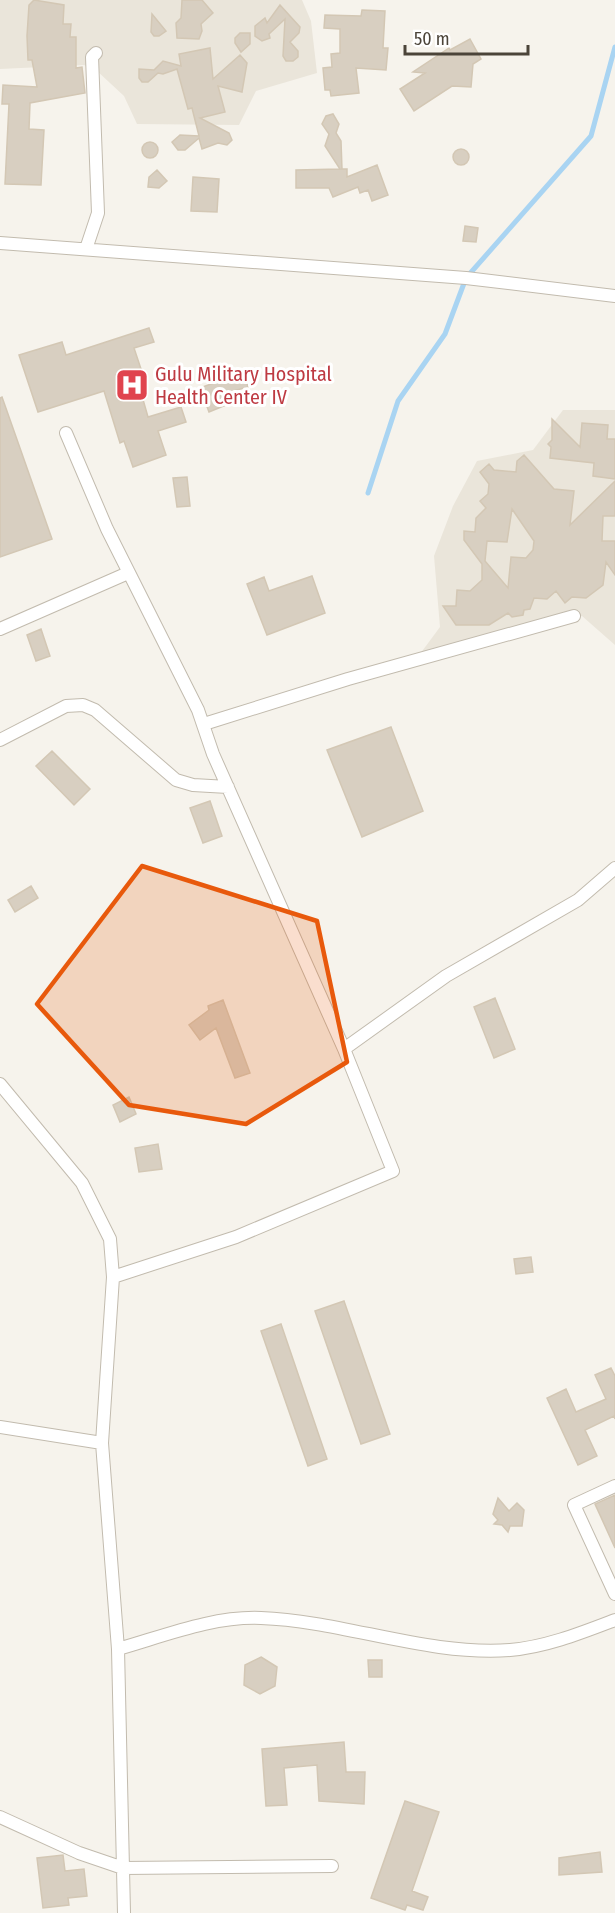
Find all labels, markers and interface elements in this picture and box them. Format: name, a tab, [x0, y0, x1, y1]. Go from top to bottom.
scale bar	[405, 18, 528, 56]
text: 50 m	[414, 28, 450, 50]
place label: Gulu Military Hospital Health Center IV	[155, 362, 332, 409]
hospital icon: Gulu Military Hospital Health Center IV	[114, 367, 150, 403]

